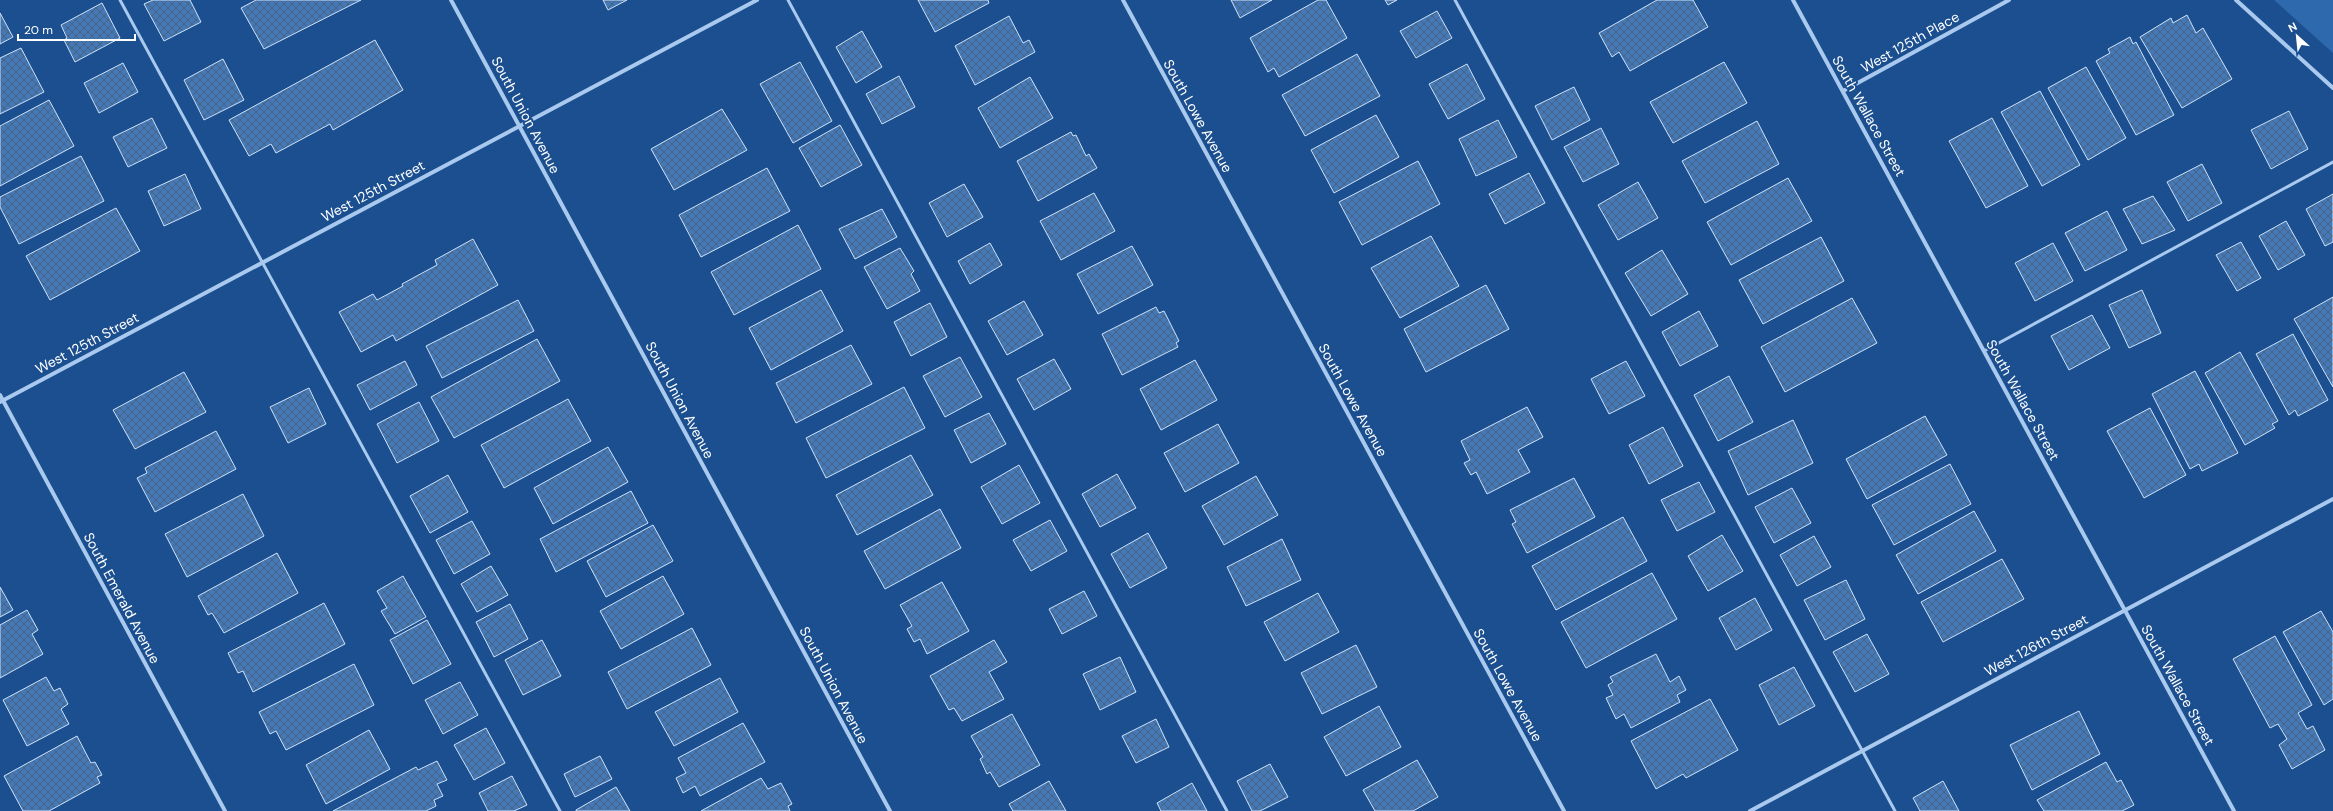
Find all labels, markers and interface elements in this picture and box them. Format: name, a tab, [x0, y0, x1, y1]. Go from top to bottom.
street label: West 125th Place	[1858, 7, 1962, 76]
scale bar	[18, 16, 135, 42]
north arrow	[2277, 16, 2317, 56]
text: N	[2286, 19, 2299, 35]
text: 20 m	[24, 22, 53, 38]
street label: South Wallace Street	[1828, 52, 1910, 180]
street label: South Union Avenue	[488, 53, 564, 177]
street label: South Lowe Avenue	[1159, 56, 1237, 176]
street label: West 125th Street	[318, 156, 428, 226]
street label: West 125th Street	[32, 308, 142, 378]
street label: South Wallace Street	[1982, 336, 2064, 464]
street label: South Union Avenue	[642, 338, 718, 462]
street label: South Lowe Avenue	[1314, 340, 1392, 460]
street label: South Emerald Avenue	[80, 529, 164, 667]
street label: West 126th Street	[1981, 610, 2091, 680]
street label: South Wallace Street	[2137, 621, 2219, 749]
street label: South Union Avenue	[796, 623, 872, 747]
street label: South Lowe Avenue	[1469, 625, 1547, 745]

